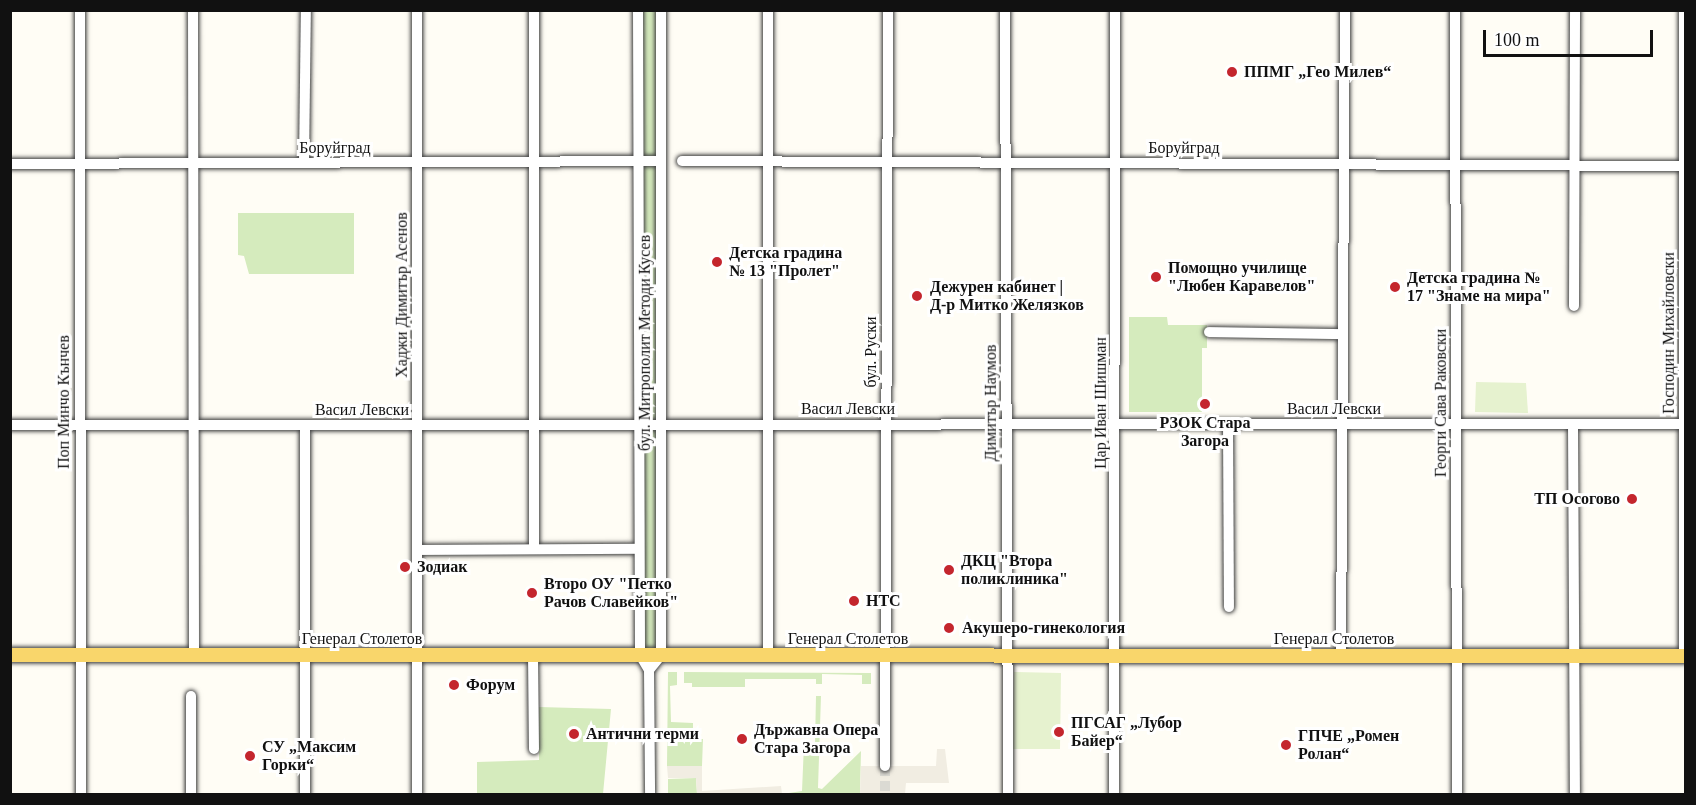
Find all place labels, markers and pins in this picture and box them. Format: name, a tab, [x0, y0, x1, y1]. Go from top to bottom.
place label: ППМГ „Гео Милев“	[1244, 62, 1391, 82]
marker: ППМГ „Гео Милев“	[1225, 65, 1239, 79]
place label: Детска градина № 13 "Пролет"	[729, 243, 842, 281]
marker: Детска градина № 13 "Пролет"	[710, 255, 724, 269]
place label: Помощно училище "Любен Каравелов"	[1168, 258, 1315, 296]
place label: Детска градина № 17 "Знаме на мира"	[1407, 268, 1551, 306]
marker: Помощно училище "Любен Каравелов"	[1149, 270, 1163, 284]
place label: Дежурен кабинет | Д-р Митко Желязков	[930, 277, 1084, 315]
marker: Детска градина № 17 "Знаме на мира"	[1388, 280, 1402, 294]
marker: Дежурен кабинет | Д-р Митко Желязков	[908, 287, 926, 305]
marker: РЗОК Стара Загора	[1198, 397, 1212, 411]
place label: РЗОК Стара Загора	[1160, 413, 1250, 451]
place label: ТП Осогово	[1534, 489, 1620, 509]
marker: ТП Осогово	[1625, 492, 1639, 506]
place label: ДКЦ "Втора поликлиника"	[961, 551, 1068, 589]
place label: Зодиак	[417, 557, 468, 577]
marker: Зодиак	[398, 560, 412, 574]
marker: ДКЦ "Втора поликлиника"	[942, 563, 956, 577]
place label: Второ ОУ "Петко Рачов Славейков"	[544, 574, 678, 612]
marker: Второ ОУ "Петко Рачов Славейков"	[525, 586, 539, 600]
place label: НТС	[866, 591, 901, 611]
marker: НТС	[847, 594, 861, 608]
place label: Акушеро-гинекология	[962, 618, 1125, 638]
marker: Акушеро-гинекология	[940, 619, 958, 637]
place label: Форум	[466, 675, 515, 695]
marker: Форум	[447, 678, 461, 692]
place label: ПГСАГ „Лубор Байер“	[1071, 713, 1182, 751]
place label: Държавна Опера Стара Загора	[754, 720, 878, 758]
place label: Антични терми	[586, 724, 699, 744]
marker: ПГСАГ „Лубор Байер“	[1052, 725, 1066, 739]
place label: ГПЧЕ „Ромен Ролан“	[1298, 726, 1399, 764]
marker: Антични терми	[567, 727, 581, 741]
marker: Държавна Опера Стара Загора	[735, 732, 749, 746]
place label: СУ „Максим Горки“	[262, 737, 356, 775]
marker: ГПЧЕ „Ромен Ролан“	[1279, 738, 1293, 752]
marker: СУ „Максим Горки“	[243, 749, 257, 763]

